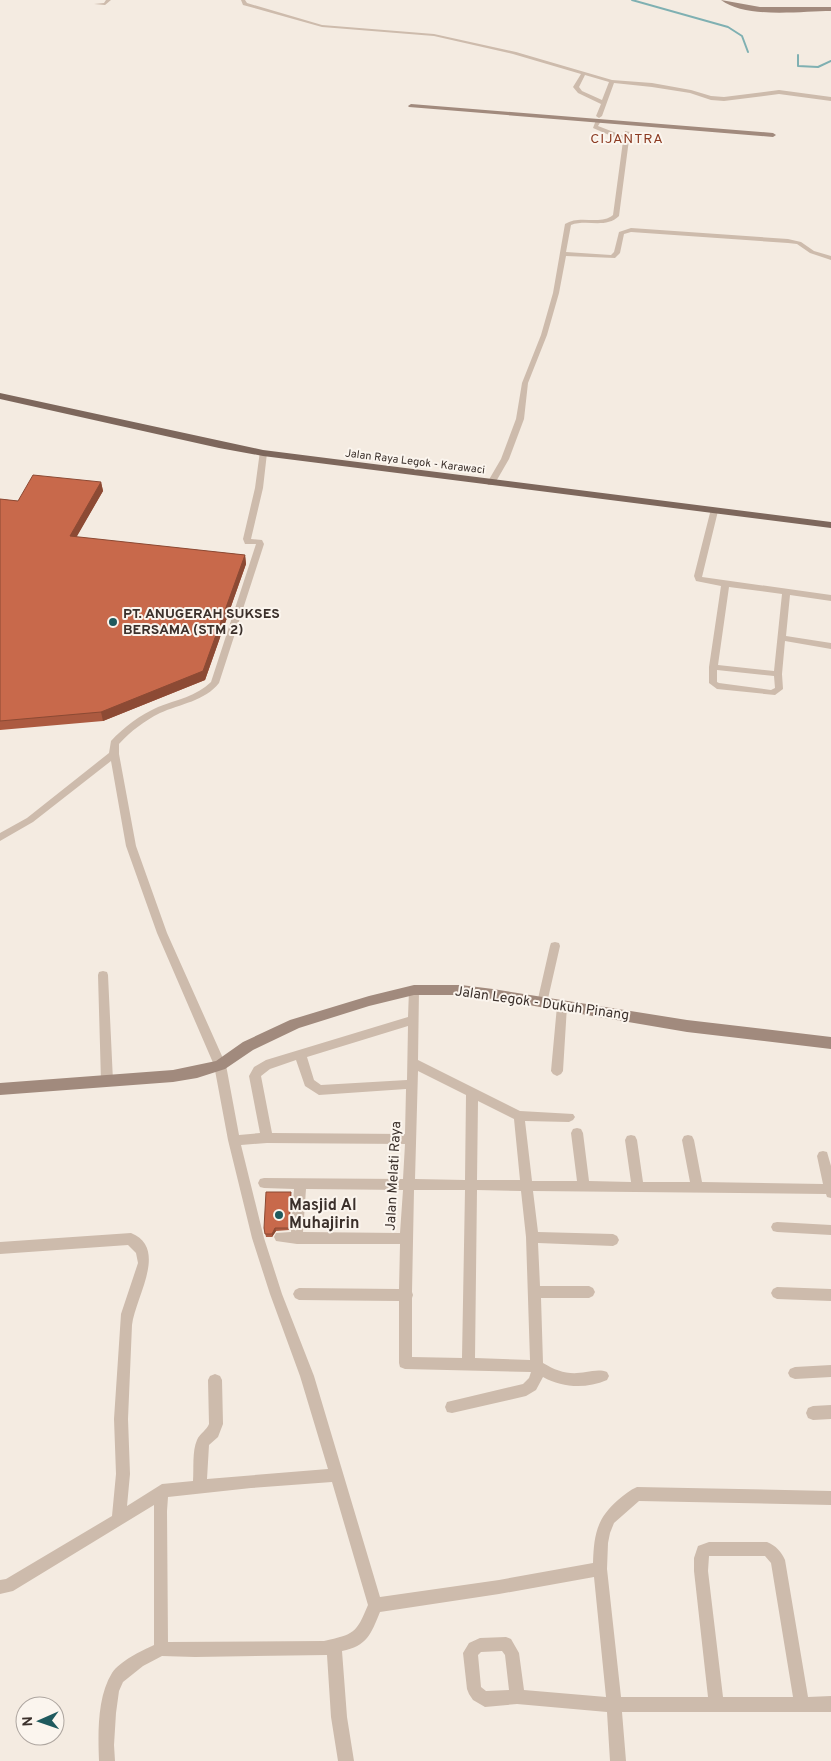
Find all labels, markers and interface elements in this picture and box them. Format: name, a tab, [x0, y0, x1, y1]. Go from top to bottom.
district label: CIJANTRA	[590, 131, 664, 148]
street label: Jalan Raya Legok - Karawaci	[344, 446, 486, 478]
place label: PT. ANUGERAH SUKSES BERSAMA (STM 2)	[123, 606, 280, 639]
marker: PT. ANUGERAH SUKSES BERSAMA (STM 2)	[107, 616, 119, 628]
street label: Jalan Legok - Dukuh Pinang	[454, 983, 630, 1025]
street label: Jalan Melati Raya	[383, 1121, 405, 1231]
place label: Masjid Al Muhajirin	[289, 1196, 359, 1234]
marker: Masjid Al Muhajirin	[273, 1209, 285, 1221]
north arrow	[15, 1696, 65, 1746]
text: N	[20, 1716, 37, 1727]

